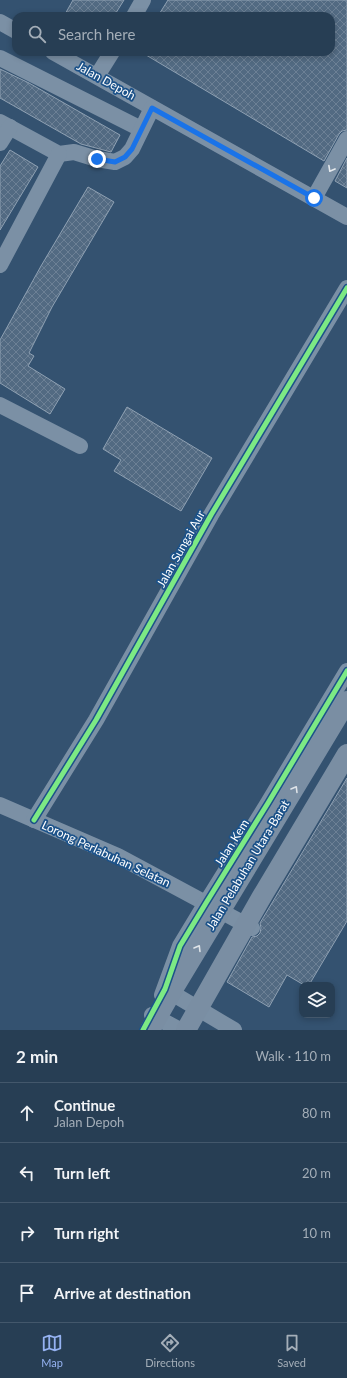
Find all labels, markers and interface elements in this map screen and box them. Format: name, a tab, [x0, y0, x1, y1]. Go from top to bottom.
search box	[12, 12, 335, 56]
icon: search	[26, 23, 48, 45]
text: Search here	[58, 25, 135, 43]
street label: Jalan Depoh	[74, 58, 138, 103]
route end	[88, 150, 106, 168]
one-way arrow	[328, 164, 335, 172]
route start	[305, 189, 323, 207]
street label: Jalan Sungai Aur	[153, 507, 208, 590]
one-way arrow	[290, 786, 297, 793]
street label: Jalan Pelabuhan Utara-Barat	[203, 796, 293, 932]
street label: Jalan Kem	[211, 816, 252, 869]
street label: Lorong Perlabuhan Selatan	[40, 817, 173, 890]
one-way arrow	[193, 945, 201, 952]
map controls	[299, 982, 335, 1018]
button: layers	[299, 982, 335, 1018]
text: 2 min	[16, 1046, 58, 1067]
text: Walk · 110 m	[255, 1048, 331, 1064]
text: Continue	[54, 1096, 115, 1114]
icon: ahead	[16, 1102, 38, 1124]
text: 80 m	[302, 1105, 331, 1121]
text: Jalan Depoh	[54, 1114, 124, 1130]
icon: left	[16, 1162, 38, 1184]
text: Turn left	[54, 1164, 110, 1182]
text: 20 m	[302, 1165, 331, 1181]
icon: right	[16, 1222, 38, 1244]
text: Turn right	[54, 1224, 119, 1242]
text: 10 m	[302, 1225, 331, 1241]
icon: arrive	[16, 1282, 38, 1304]
text: Arrive at destination	[54, 1284, 191, 1302]
tab: Map	[41, 1332, 63, 1369]
tab: Directions	[145, 1332, 195, 1369]
tab: Saved	[277, 1332, 306, 1369]

